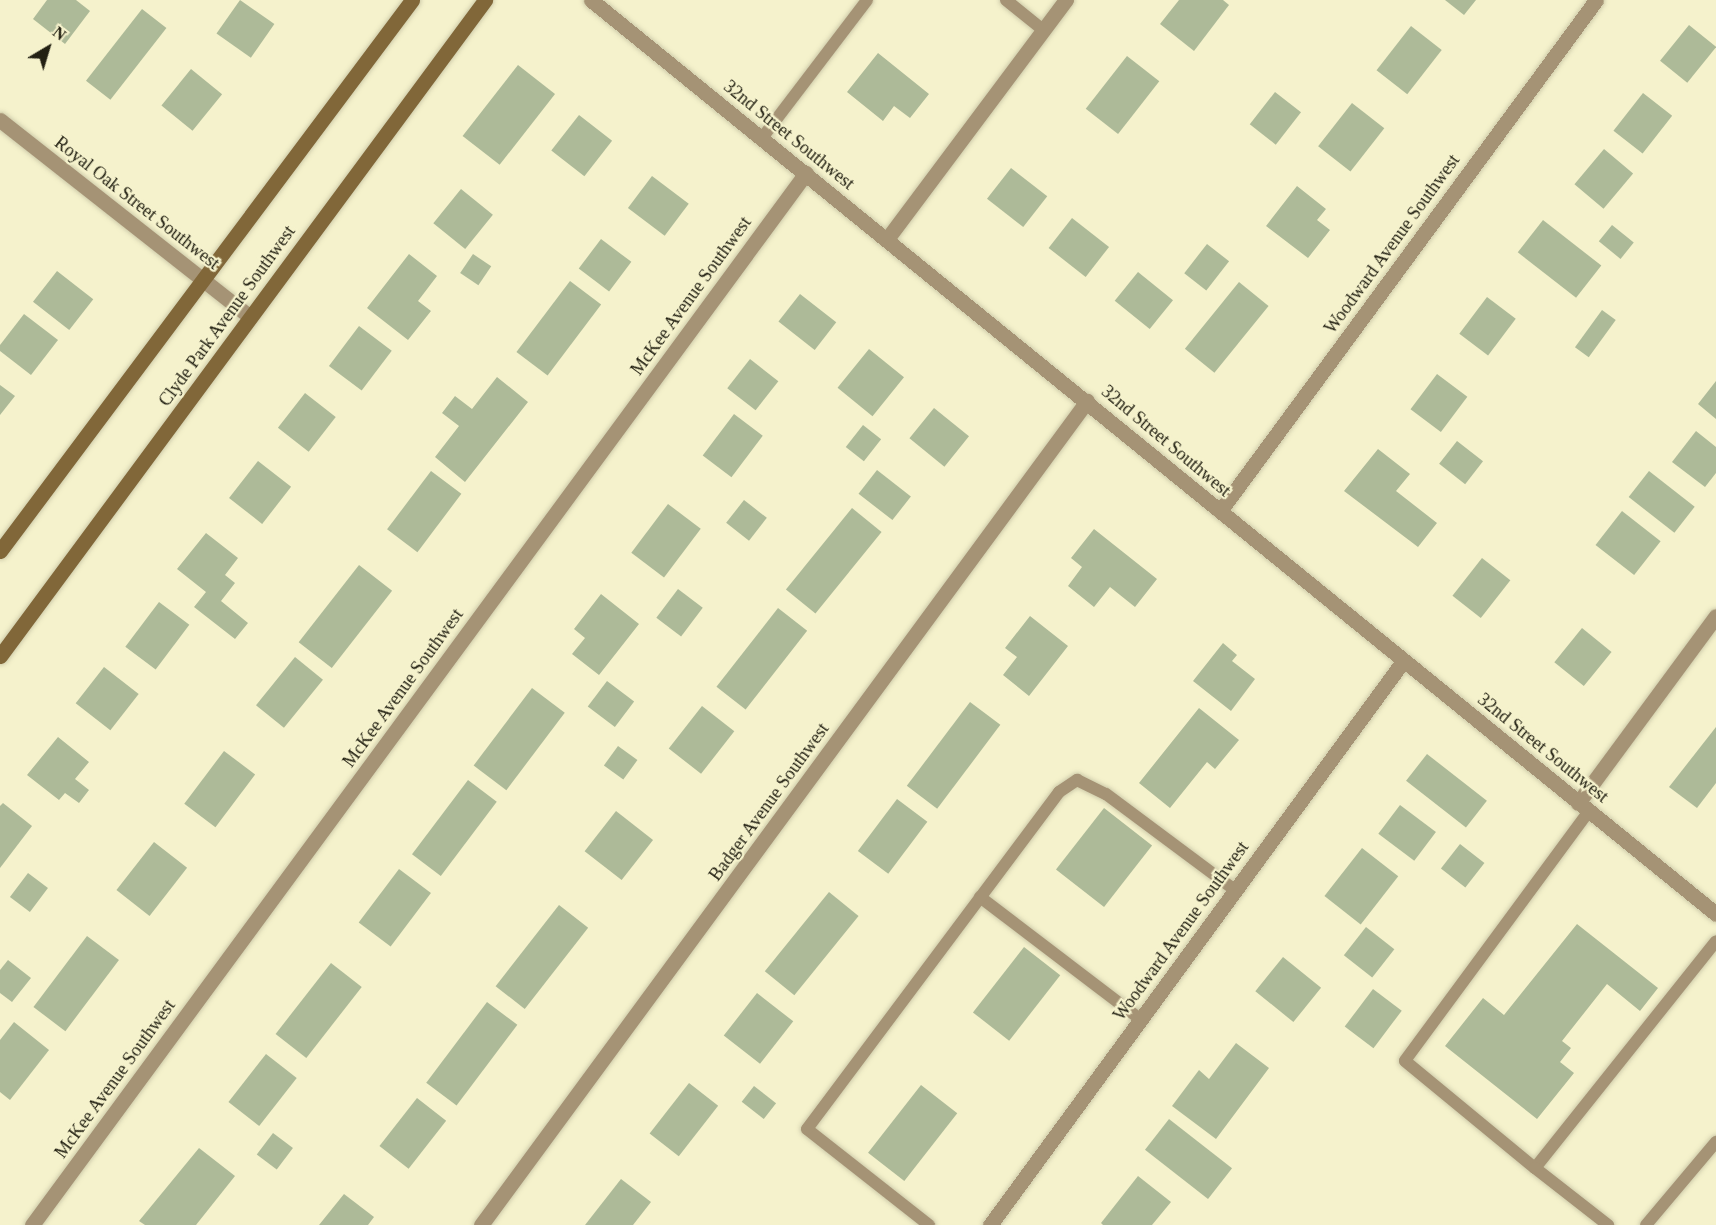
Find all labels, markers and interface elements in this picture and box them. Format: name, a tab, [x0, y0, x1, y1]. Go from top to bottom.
north arrow	[18, 18, 78, 78]
text: N	[50, 23, 69, 44]
street label: 32nd Street Southwest	[719, 76, 859, 194]
street label: Royal Oak Street Southwest	[50, 132, 224, 274]
street label: Woodward Avenue Southwest	[1319, 150, 1465, 338]
street label: McKee Avenue Southwest	[626, 212, 756, 380]
street label: Clyde Park Avenue Southwest	[154, 221, 300, 411]
street label: 32nd Street Southwest	[1097, 381, 1235, 501]
street label: McKee Avenue Southwest	[338, 604, 468, 772]
street label: 32nd Street Southwest	[1473, 689, 1613, 807]
street label: Badger Avenue Southwest	[704, 719, 834, 885]
street label: Woodward Avenue Southwest	[1108, 837, 1254, 1025]
street label: McKee Avenue Southwest	[50, 995, 180, 1163]

